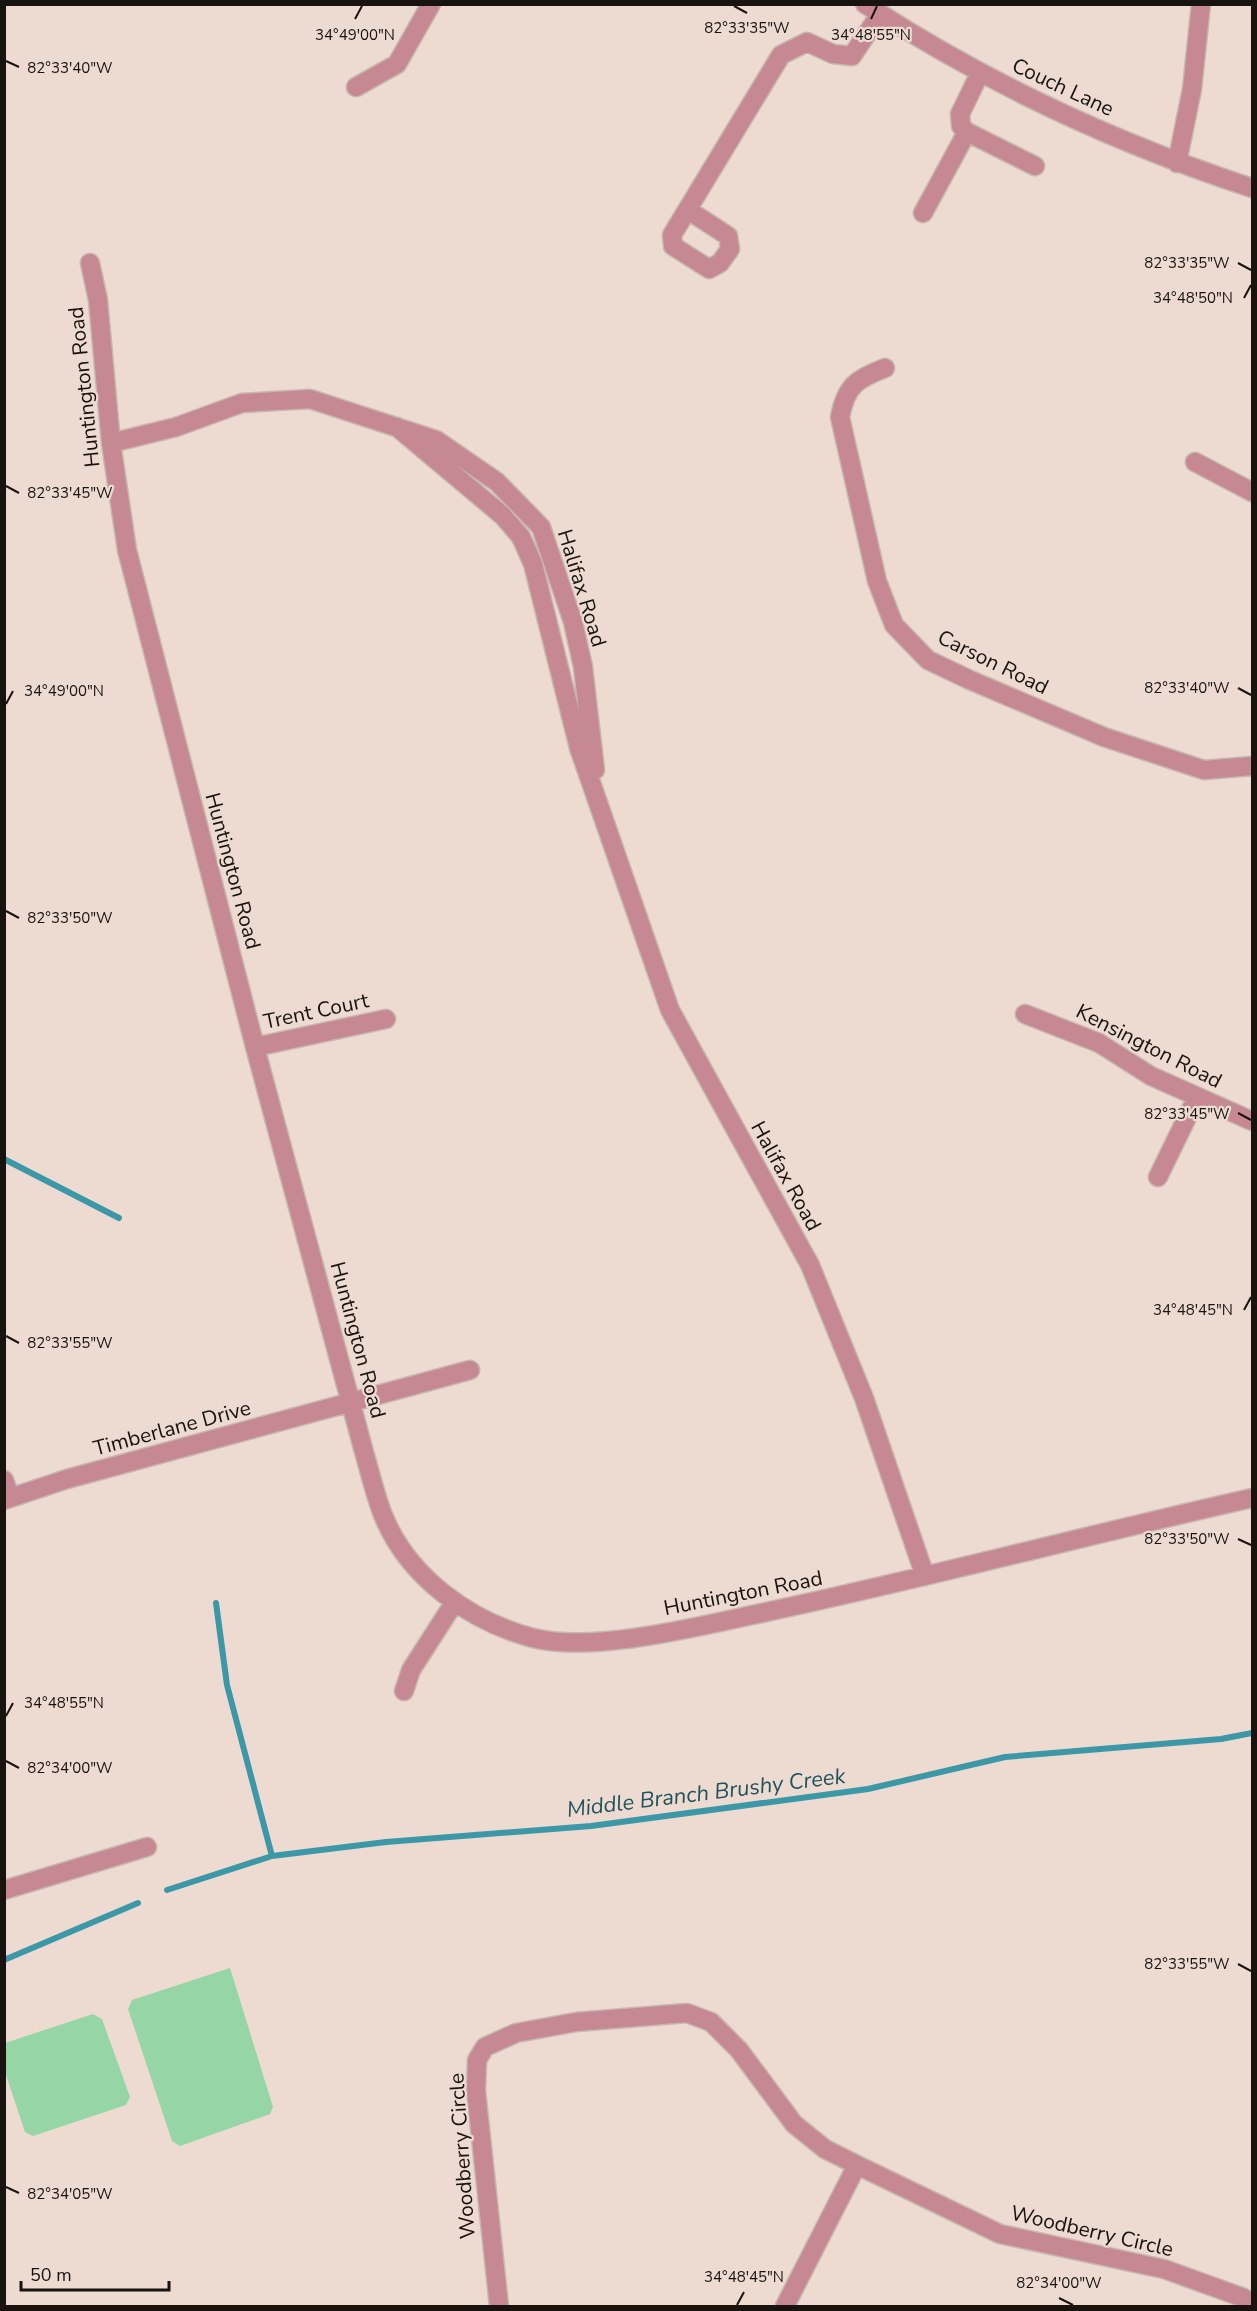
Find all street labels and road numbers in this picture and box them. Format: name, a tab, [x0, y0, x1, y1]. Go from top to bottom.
street label: Couch Lane	[1007, 51, 1119, 123]
street label: Huntington Road	[62, 305, 106, 469]
street label: Halifax Road	[551, 526, 613, 650]
street label: Carson Road	[933, 623, 1053, 701]
street label: Huntington Road	[199, 789, 267, 953]
street label: Trent Court	[261, 986, 372, 1036]
street label: Kensington Road	[1071, 997, 1227, 1095]
street label: Halifax Road	[744, 1116, 828, 1236]
street label: Huntington Road	[324, 1258, 392, 1422]
street label: Timberlane Drive	[90, 1394, 254, 1462]
street label: Huntington Road	[661, 1564, 825, 1622]
street label: Woodberry Circle	[442, 2072, 482, 2240]
street label: Woodberry Circle	[1008, 2199, 1176, 2263]

